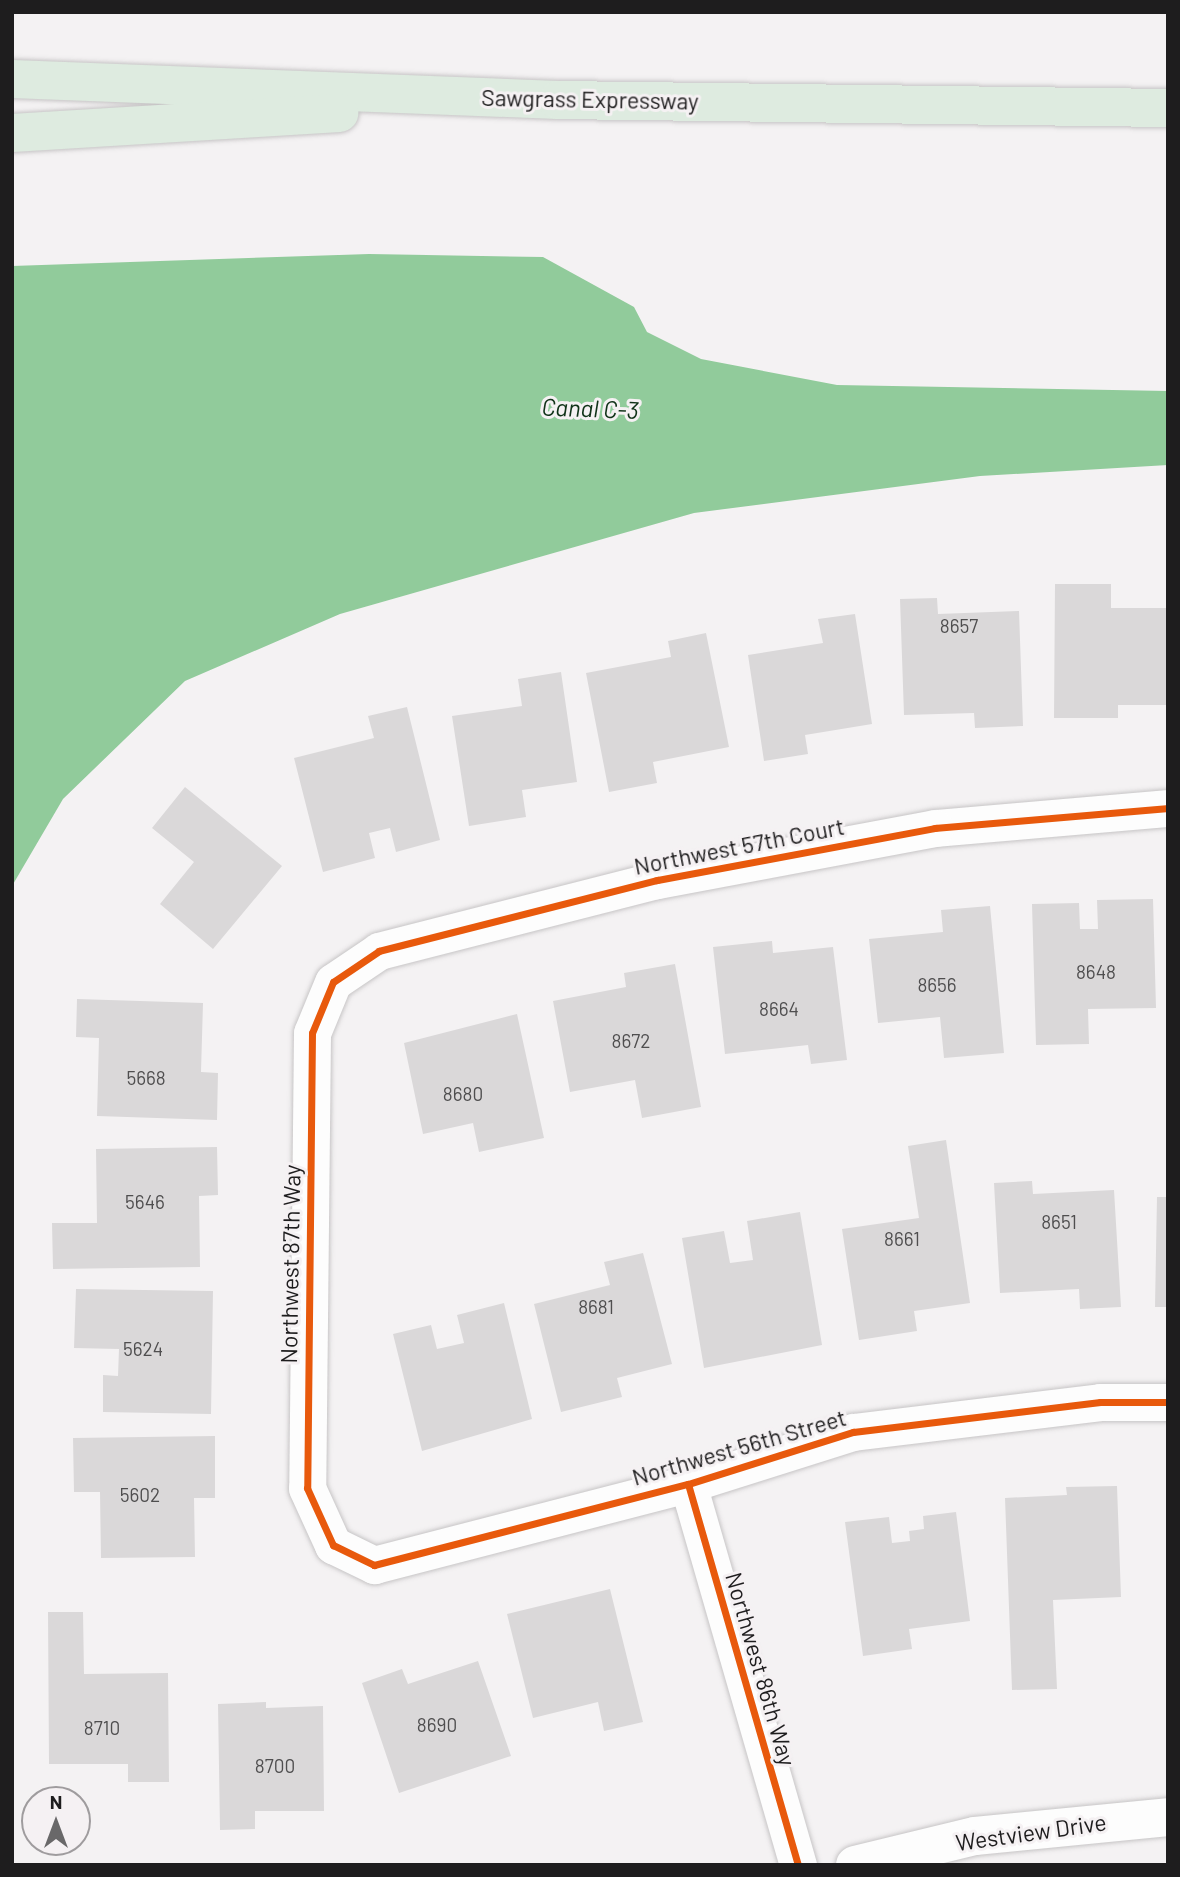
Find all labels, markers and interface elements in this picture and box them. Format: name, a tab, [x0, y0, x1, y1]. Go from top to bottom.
street label: Sawgrass Expressway	[481, 83, 699, 115]
water label: Canal C-3	[541, 392, 639, 424]
house number: 8657	[940, 615, 978, 637]
street label: Northwest 57th Court	[632, 812, 846, 880]
house number: 8648	[1076, 961, 1116, 983]
house number: 8656	[917, 974, 957, 996]
house number: 8664	[759, 998, 799, 1020]
house number: 8672	[612, 1030, 650, 1052]
house number: 5668	[126, 1067, 166, 1089]
house number: 8680	[443, 1083, 483, 1105]
street label: Northwest 87th Way	[274, 1164, 306, 1364]
house number: 5646	[125, 1191, 165, 1213]
house number: 8651	[1041, 1211, 1077, 1233]
house number: 8661	[884, 1228, 920, 1250]
house number: 8681	[578, 1296, 614, 1318]
house number: 5624	[123, 1338, 163, 1360]
street label: Northwest 56th Street	[629, 1403, 849, 1491]
house number: 5602	[120, 1484, 160, 1506]
street label: Northwest 86th Way	[720, 1569, 802, 1769]
house number: 8690	[417, 1714, 457, 1736]
house number: 8710	[84, 1717, 120, 1739]
house number: 8700	[255, 1755, 295, 1777]
north arrow	[21, 1786, 91, 1856]
text: N	[50, 1790, 62, 1813]
street label: Westview Drive	[954, 1808, 1108, 1856]

